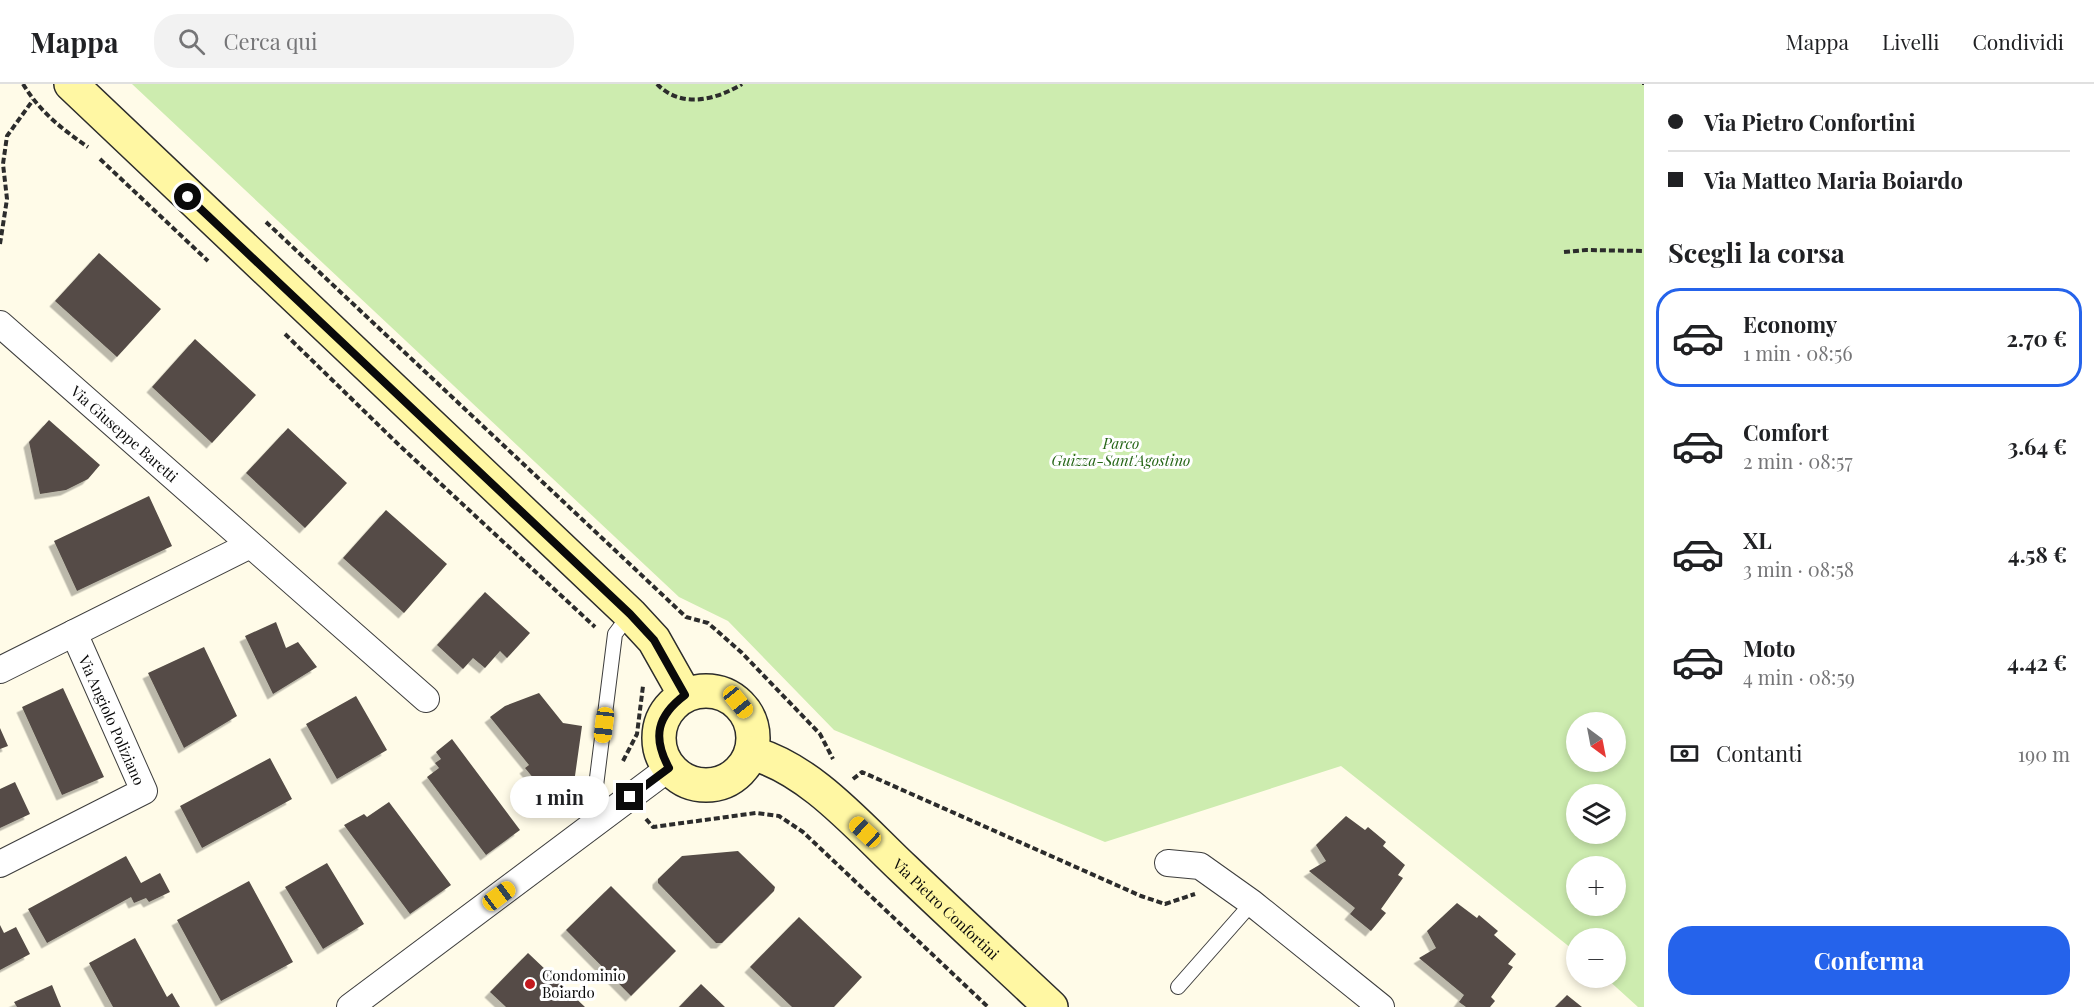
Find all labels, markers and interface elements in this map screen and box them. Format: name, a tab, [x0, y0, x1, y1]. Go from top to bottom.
search box	[154, 14, 574, 68]
text: Mappa	[30, 23, 118, 60]
icon: search	[175, 25, 208, 58]
text: Cerca qui	[223, 26, 318, 56]
text: Mappa	[1785, 27, 1849, 55]
text: Livelli	[1882, 27, 1939, 55]
text: Condividi	[1972, 27, 2064, 55]
text: Via Pietro Confortini	[1704, 107, 1915, 137]
text: Via Matteo Maria Boiardo	[1704, 165, 1963, 195]
route start	[174, 183, 201, 210]
text: Scegli la corsa	[1668, 234, 1845, 270]
text: Economy	[1743, 309, 1837, 339]
icon: car	[1671, 311, 1725, 365]
text: 2.70 €	[2007, 323, 2067, 353]
text: 1 min · 08:56	[1743, 339, 1853, 366]
street label: Via Giuseppe Baretti	[66, 380, 183, 487]
text: Comfort	[1743, 417, 1829, 447]
icon: car	[1671, 419, 1725, 473]
text: 3.64 €	[2007, 431, 2067, 461]
park label: Parco Guizza-Sant'Agostino	[1052, 433, 1190, 470]
text: 2 min · 08:57	[1743, 447, 1853, 474]
text: XL	[1743, 525, 1772, 555]
icon: car	[1671, 527, 1725, 581]
text: 4.58 €	[2008, 539, 2067, 569]
text: 3 min · 08:58	[1743, 555, 1854, 582]
text: Moto	[1743, 633, 1796, 663]
icon: car	[1671, 635, 1725, 689]
text: 4.42 €	[2007, 647, 2067, 677]
street label: Via Angiolo Poliziano	[74, 651, 150, 788]
text: 4 min · 08:59	[1743, 663, 1855, 690]
car	[720, 682, 756, 722]
car	[593, 706, 615, 744]
north arrow	[1566, 712, 1626, 772]
map controls	[1566, 712, 1626, 988]
icon: cash	[1668, 737, 1701, 770]
text: Contanti	[1716, 738, 1802, 768]
text: 190 m	[2018, 740, 2070, 767]
callout: 1 min	[510, 776, 609, 818]
text: 1 min	[535, 783, 584, 810]
route end	[616, 783, 643, 810]
button: layers	[1566, 784, 1626, 844]
car	[846, 813, 884, 851]
street label: Via Pietro Confortini	[888, 853, 1004, 964]
button: +	[1566, 856, 1626, 916]
car	[479, 878, 519, 914]
button: Conferma	[1668, 926, 2070, 995]
button: −	[1566, 928, 1626, 988]
place label: Condominio Boiardo	[542, 965, 626, 1002]
marker: Condominio Boiardo	[523, 977, 537, 991]

